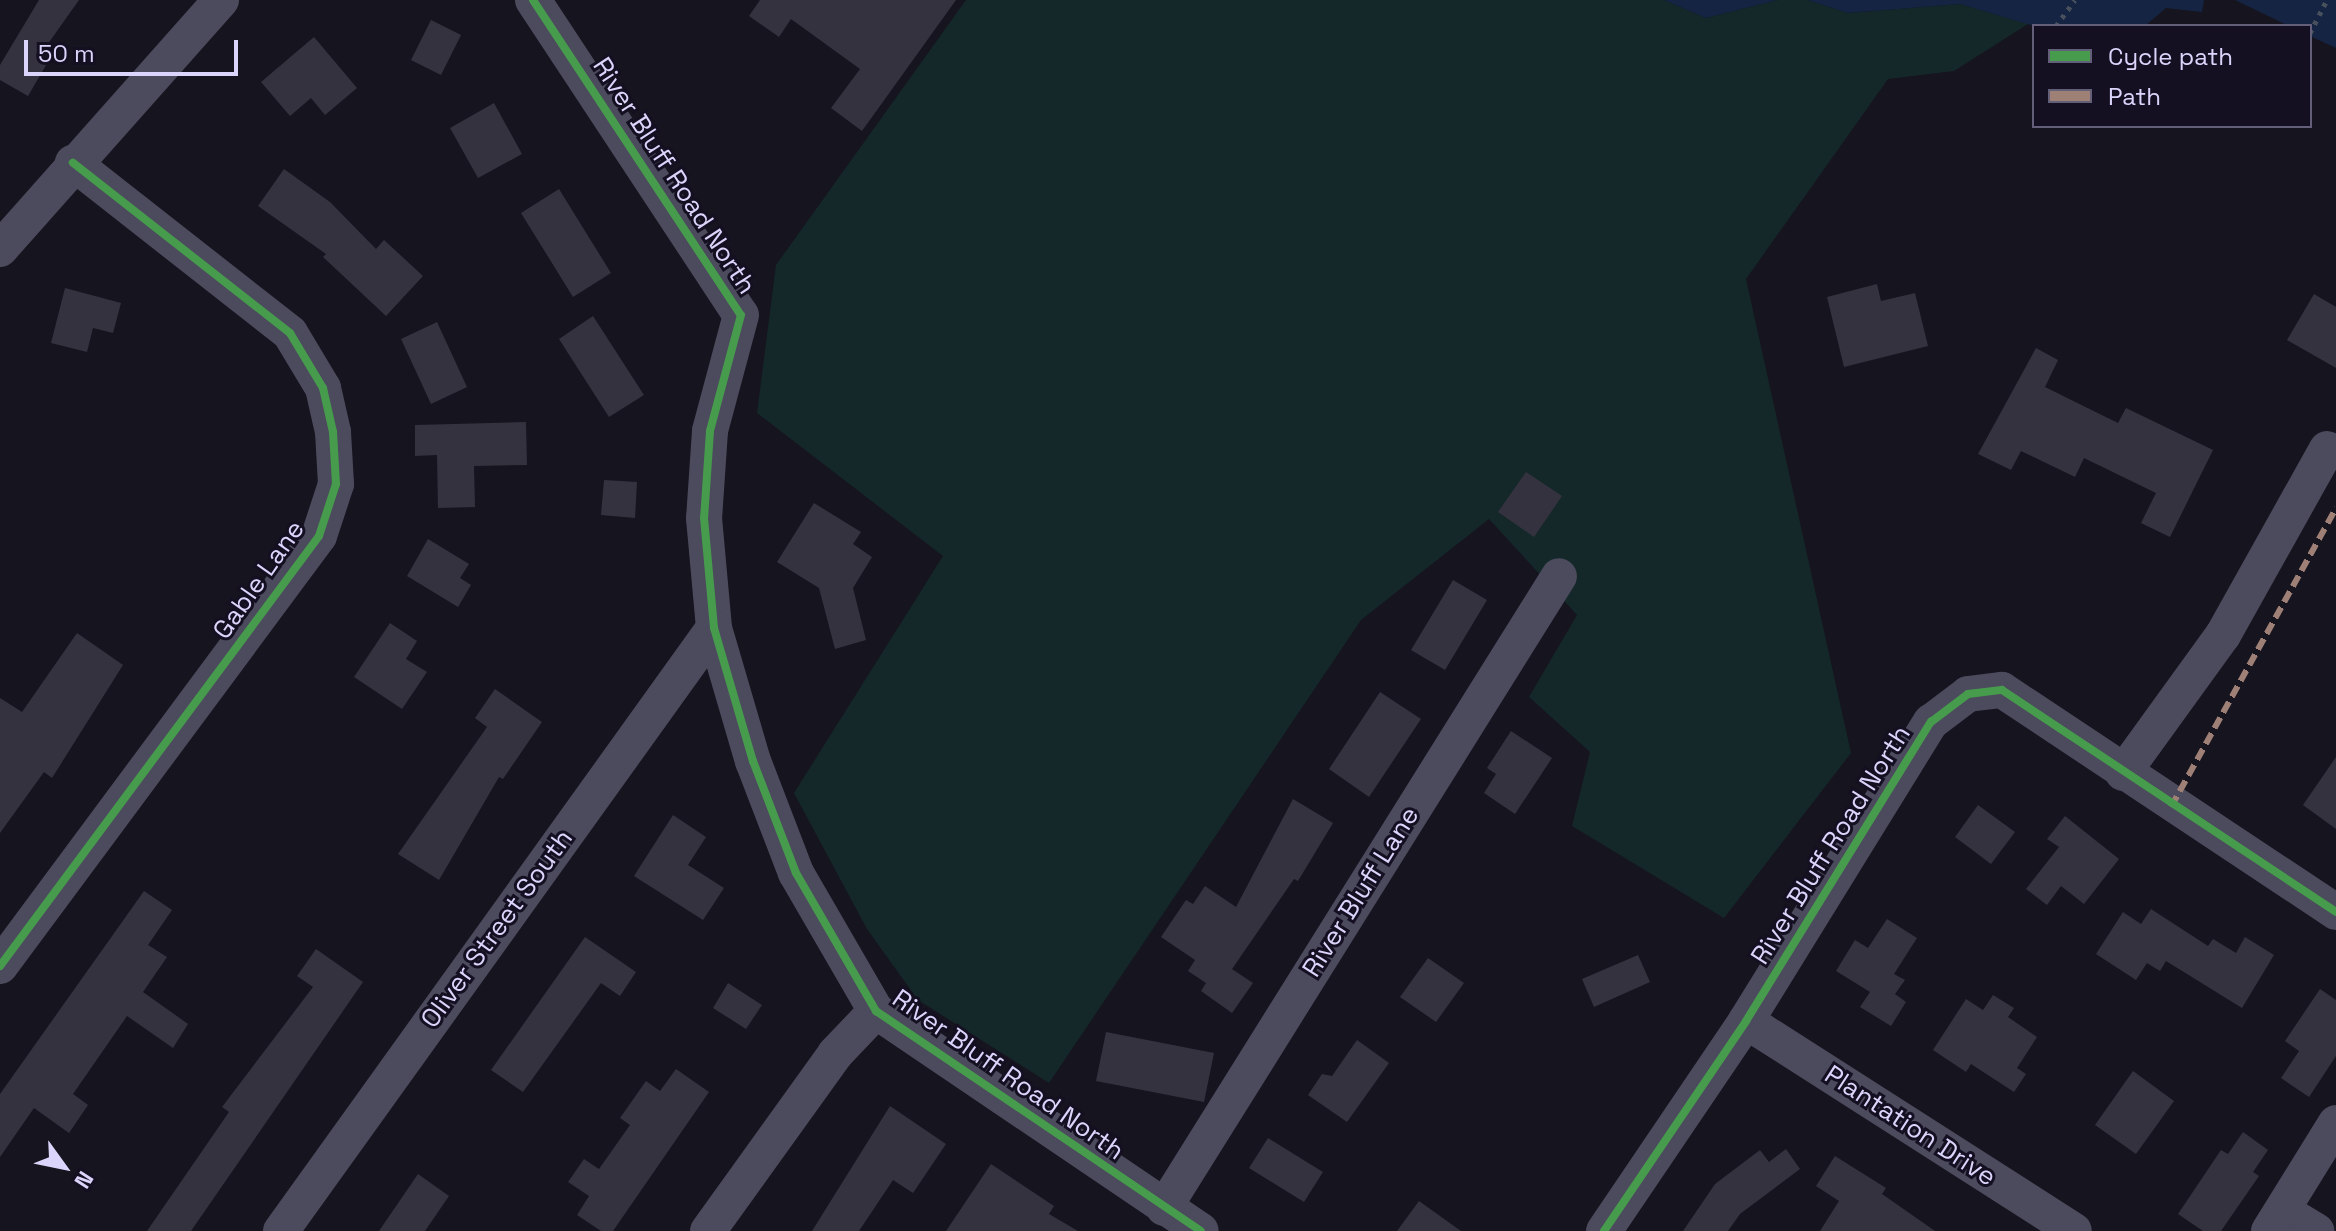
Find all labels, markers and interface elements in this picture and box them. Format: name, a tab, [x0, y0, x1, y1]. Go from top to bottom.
scale bar	[28, 24, 242, 74]
legend	[2032, 24, 2312, 128]
text: 50 m	[38, 38, 95, 69]
text: Cycle path	[2108, 41, 2233, 72]
street label: River Bluff Road North	[586, 52, 762, 300]
text: Path	[2108, 81, 2161, 112]
street label: Gable Lane	[207, 515, 311, 645]
street label: River Bluff Road North	[1745, 720, 1917, 970]
street label: River Bluff Lane	[1296, 801, 1426, 983]
street label: Oliver Street South	[415, 824, 579, 1034]
street label: River Bluff Road North	[886, 983, 1130, 1167]
street label: Plantation Drive	[1819, 1059, 2001, 1193]
north arrow	[24, 1127, 104, 1207]
text: N	[68, 1166, 100, 1194]

